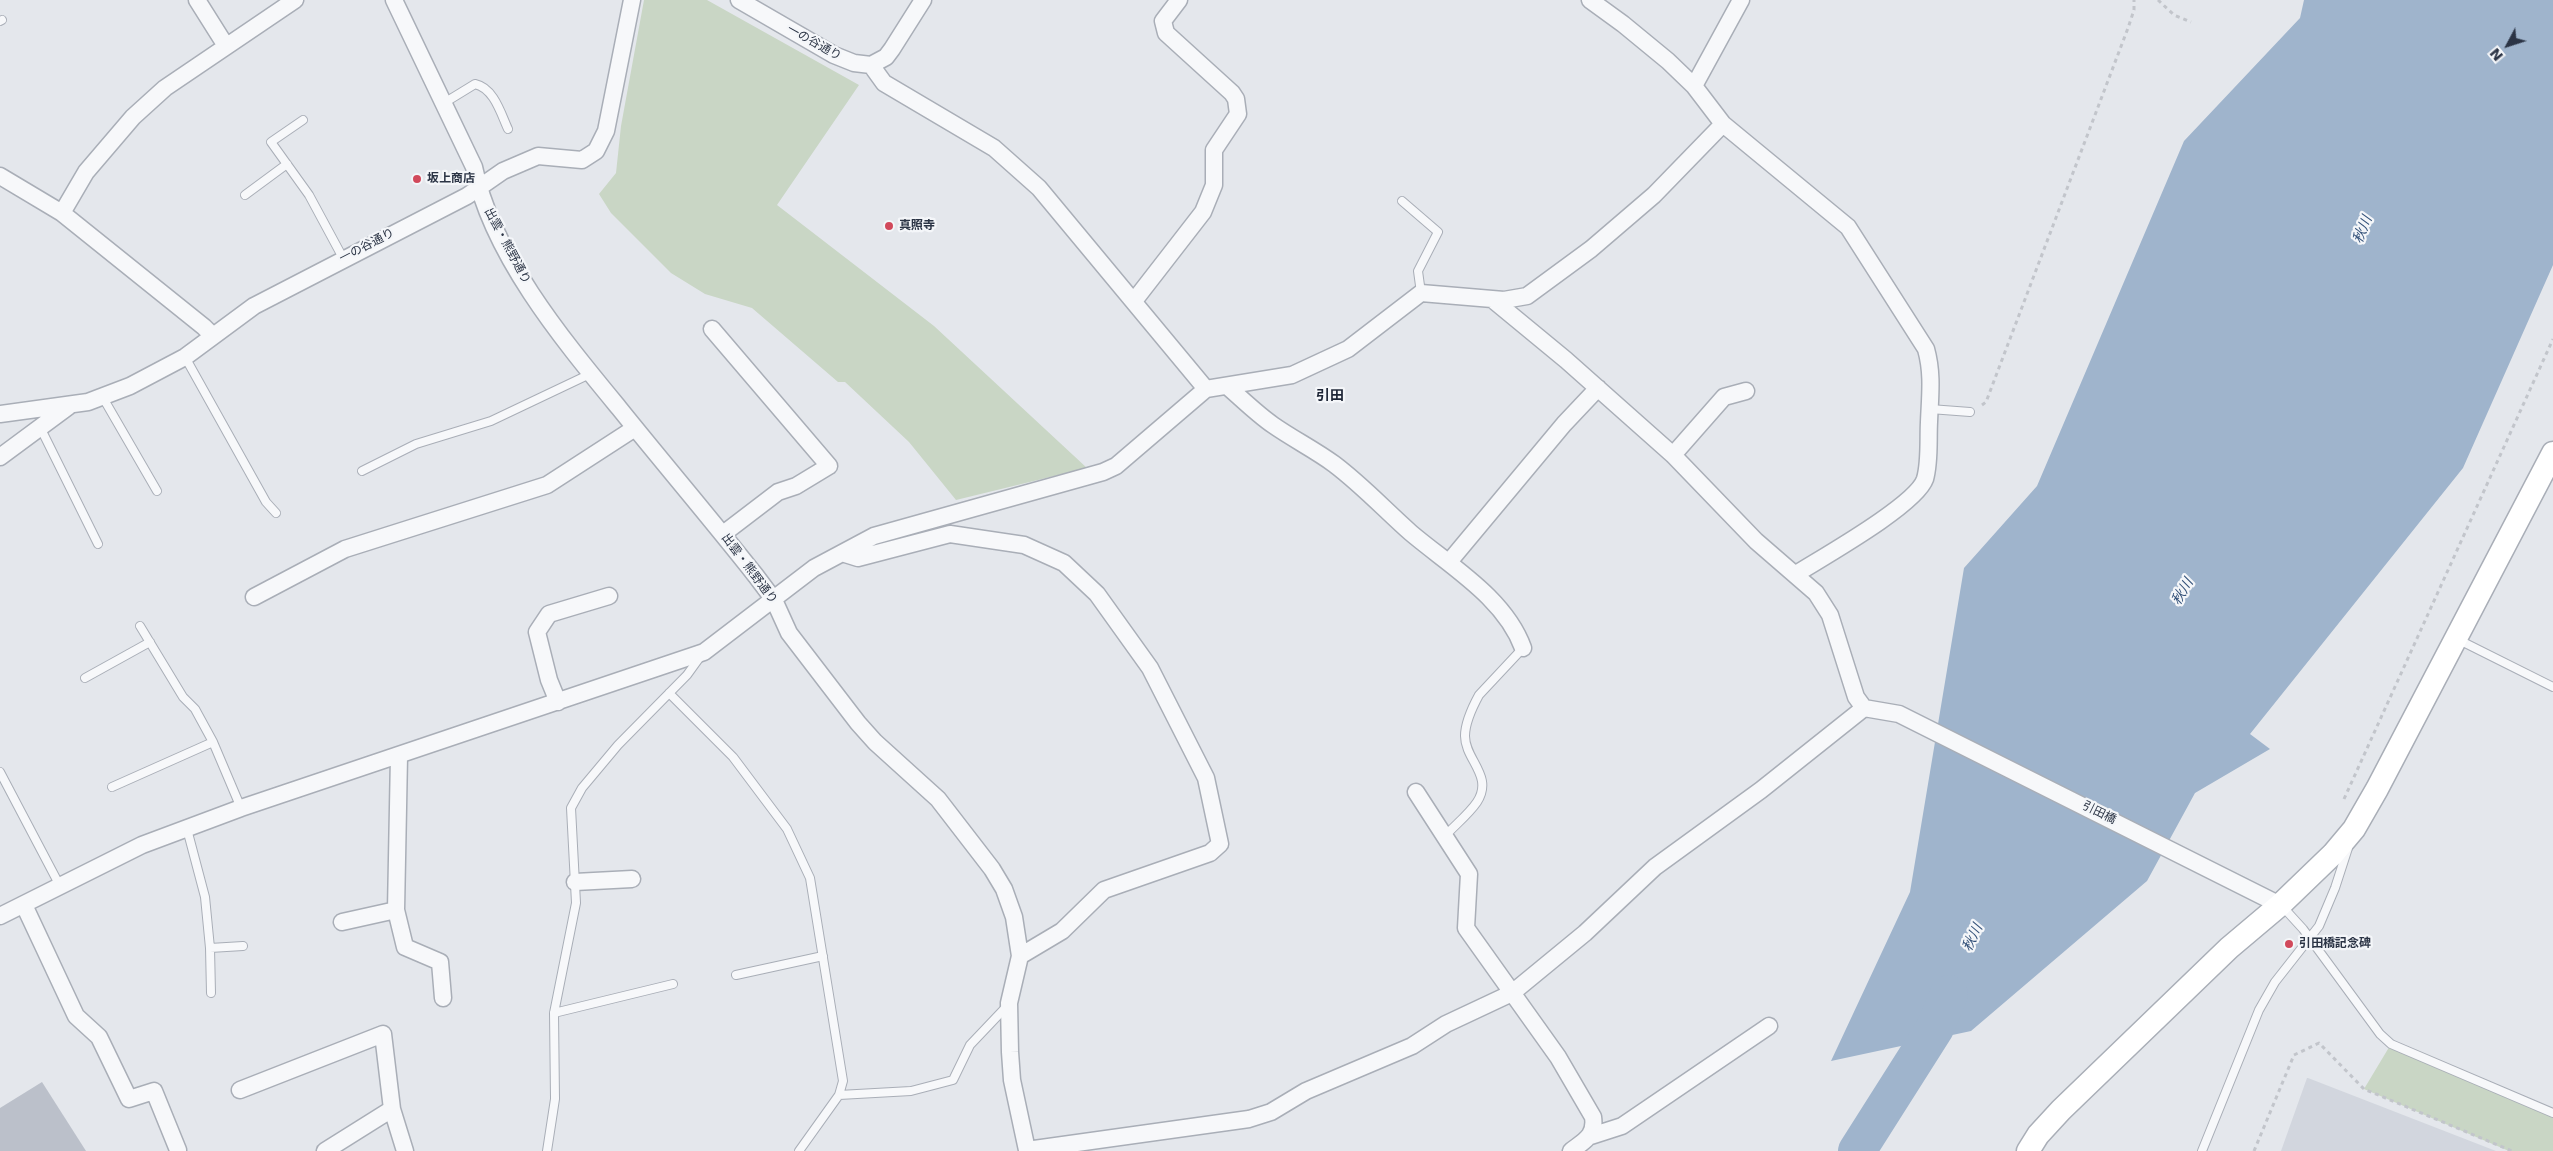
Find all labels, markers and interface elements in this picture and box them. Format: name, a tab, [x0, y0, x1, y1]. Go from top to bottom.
north arrow	[2483, 20, 2533, 70]
street label: 一の谷通り	[784, 22, 844, 64]
text: N	[2487, 45, 2506, 64]
place label: 坂上商店	[427, 172, 475, 186]
marker: 坂上商店	[411, 173, 423, 185]
street label: 出雲・熊野通り	[481, 206, 533, 286]
water label: 秋川	[2350, 214, 2376, 246]
place label: 真照寺	[899, 219, 935, 233]
marker: 真照寺	[883, 220, 895, 232]
street label: 一の谷通り	[337, 226, 397, 266]
district label: 引田	[1316, 388, 1344, 404]
street label: 出雲・熊野通り	[718, 531, 780, 607]
water label: 秋川	[2169, 576, 2197, 608]
street label: 引田橋	[2080, 799, 2118, 827]
water label: 秋川	[1959, 922, 1987, 954]
place label: 引田橋記念碑	[2299, 937, 2371, 951]
marker: 引田橋記念碑	[2283, 938, 2295, 950]

